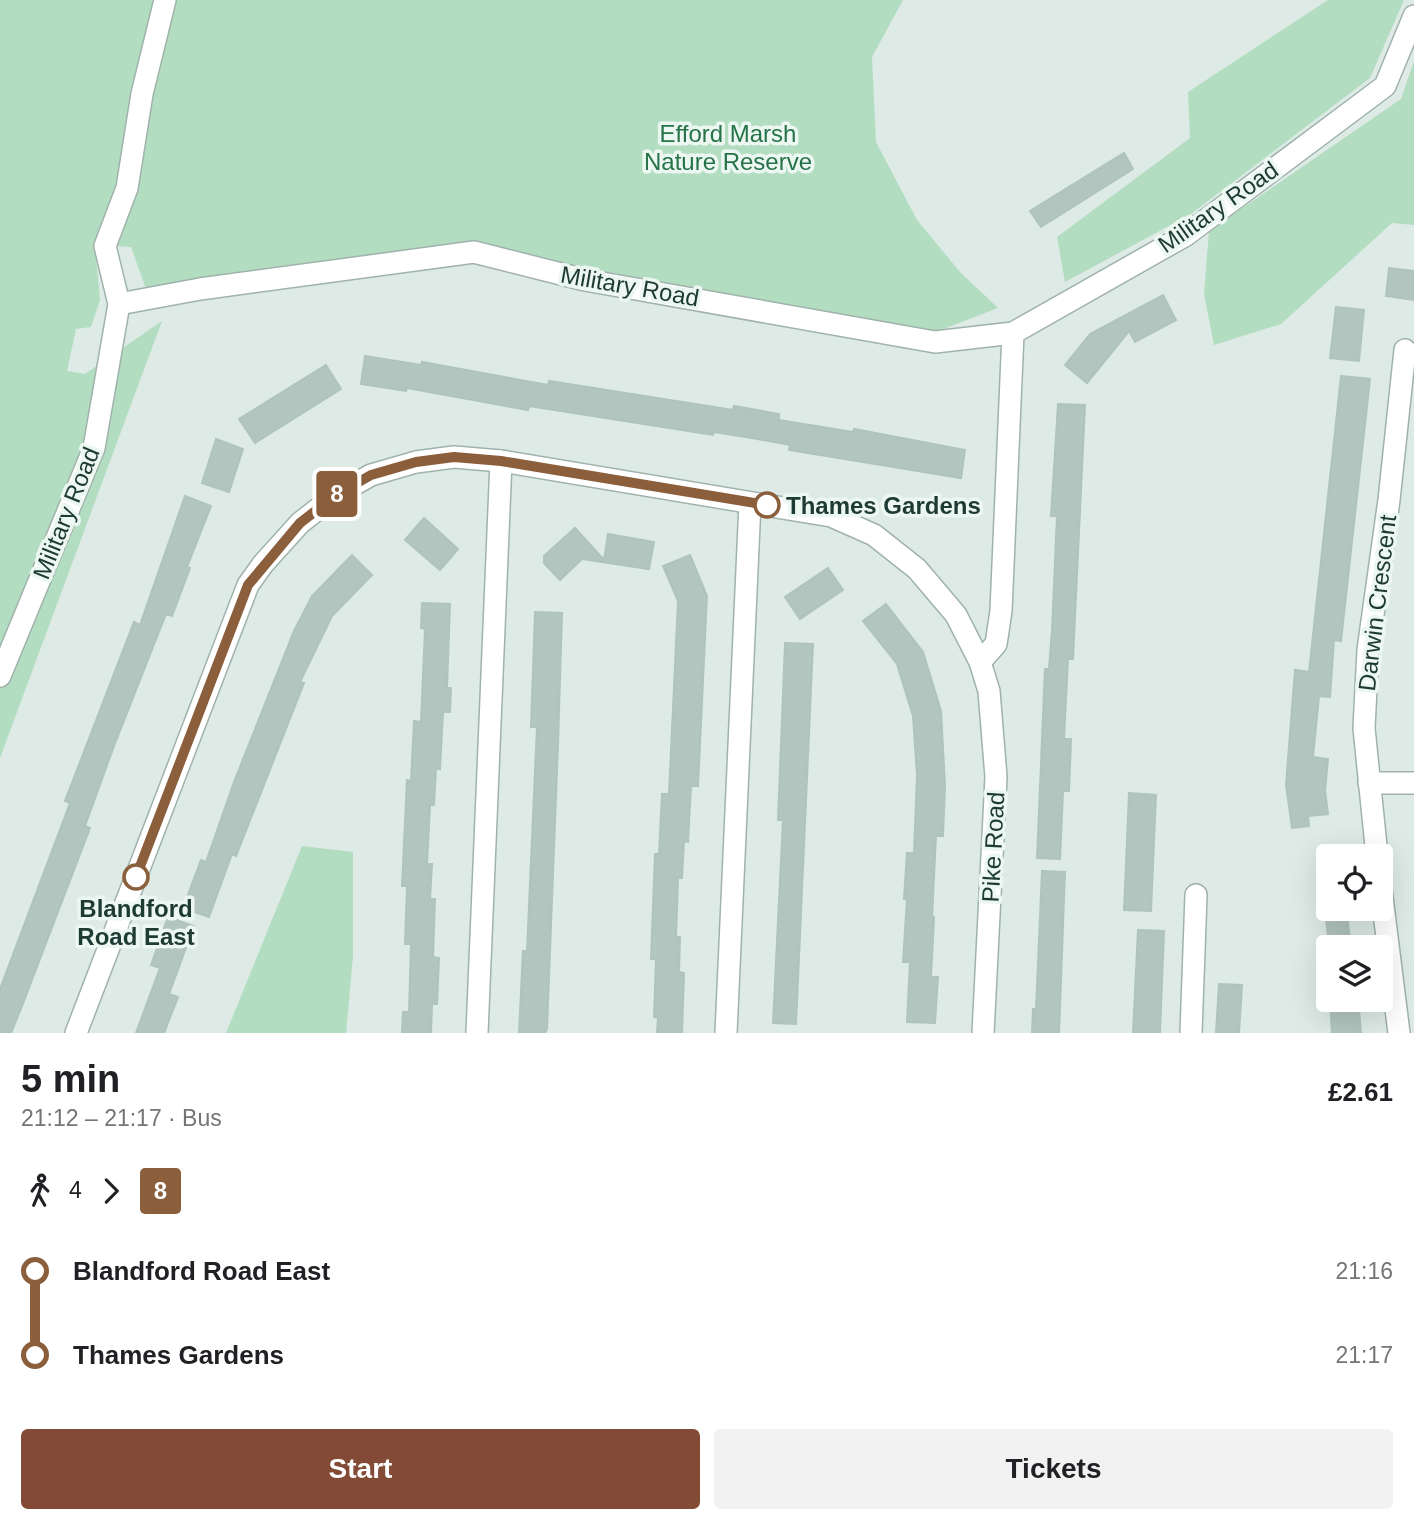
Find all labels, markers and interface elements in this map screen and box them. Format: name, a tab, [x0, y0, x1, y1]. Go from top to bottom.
park label: Efford Marsh Nature Reserve	[644, 120, 812, 175]
street label: Military Road	[1153, 156, 1283, 258]
street label: Military Road	[559, 261, 701, 311]
street label: Military Road	[27, 443, 105, 583]
line badge: 8	[314, 471, 360, 517]
text: 8	[330, 480, 344, 507]
marker: Thames Gardens	[754, 492, 780, 518]
place label: Thames Gardens	[786, 492, 981, 519]
street label: Darwin Crescent	[1353, 513, 1401, 693]
street label: Pike Road	[977, 791, 1009, 903]
map controls	[1316, 844, 1393, 1012]
button: locate	[1316, 844, 1393, 921]
marker: Blandford Road East	[123, 864, 149, 890]
place label: Blandford Road East	[77, 895, 195, 950]
button: layers	[1316, 935, 1393, 1012]
text: 5 min	[21, 1058, 120, 1100]
text: £2.61	[1328, 1077, 1393, 1107]
text: 21:12 – 21:17 · Bus	[21, 1105, 222, 1131]
icon: walk	[21, 1172, 59, 1210]
icon: forward	[92, 1172, 130, 1210]
text: 4	[69, 1177, 82, 1203]
text: 8	[154, 1177, 167, 1204]
text: Blandford Road East	[73, 1256, 330, 1286]
text: 21:16	[1335, 1258, 1393, 1284]
text: Thames Gardens	[73, 1340, 284, 1370]
text: 21:17	[1335, 1342, 1393, 1368]
button: Start	[21, 1429, 700, 1509]
button: Tickets	[714, 1429, 1393, 1509]

